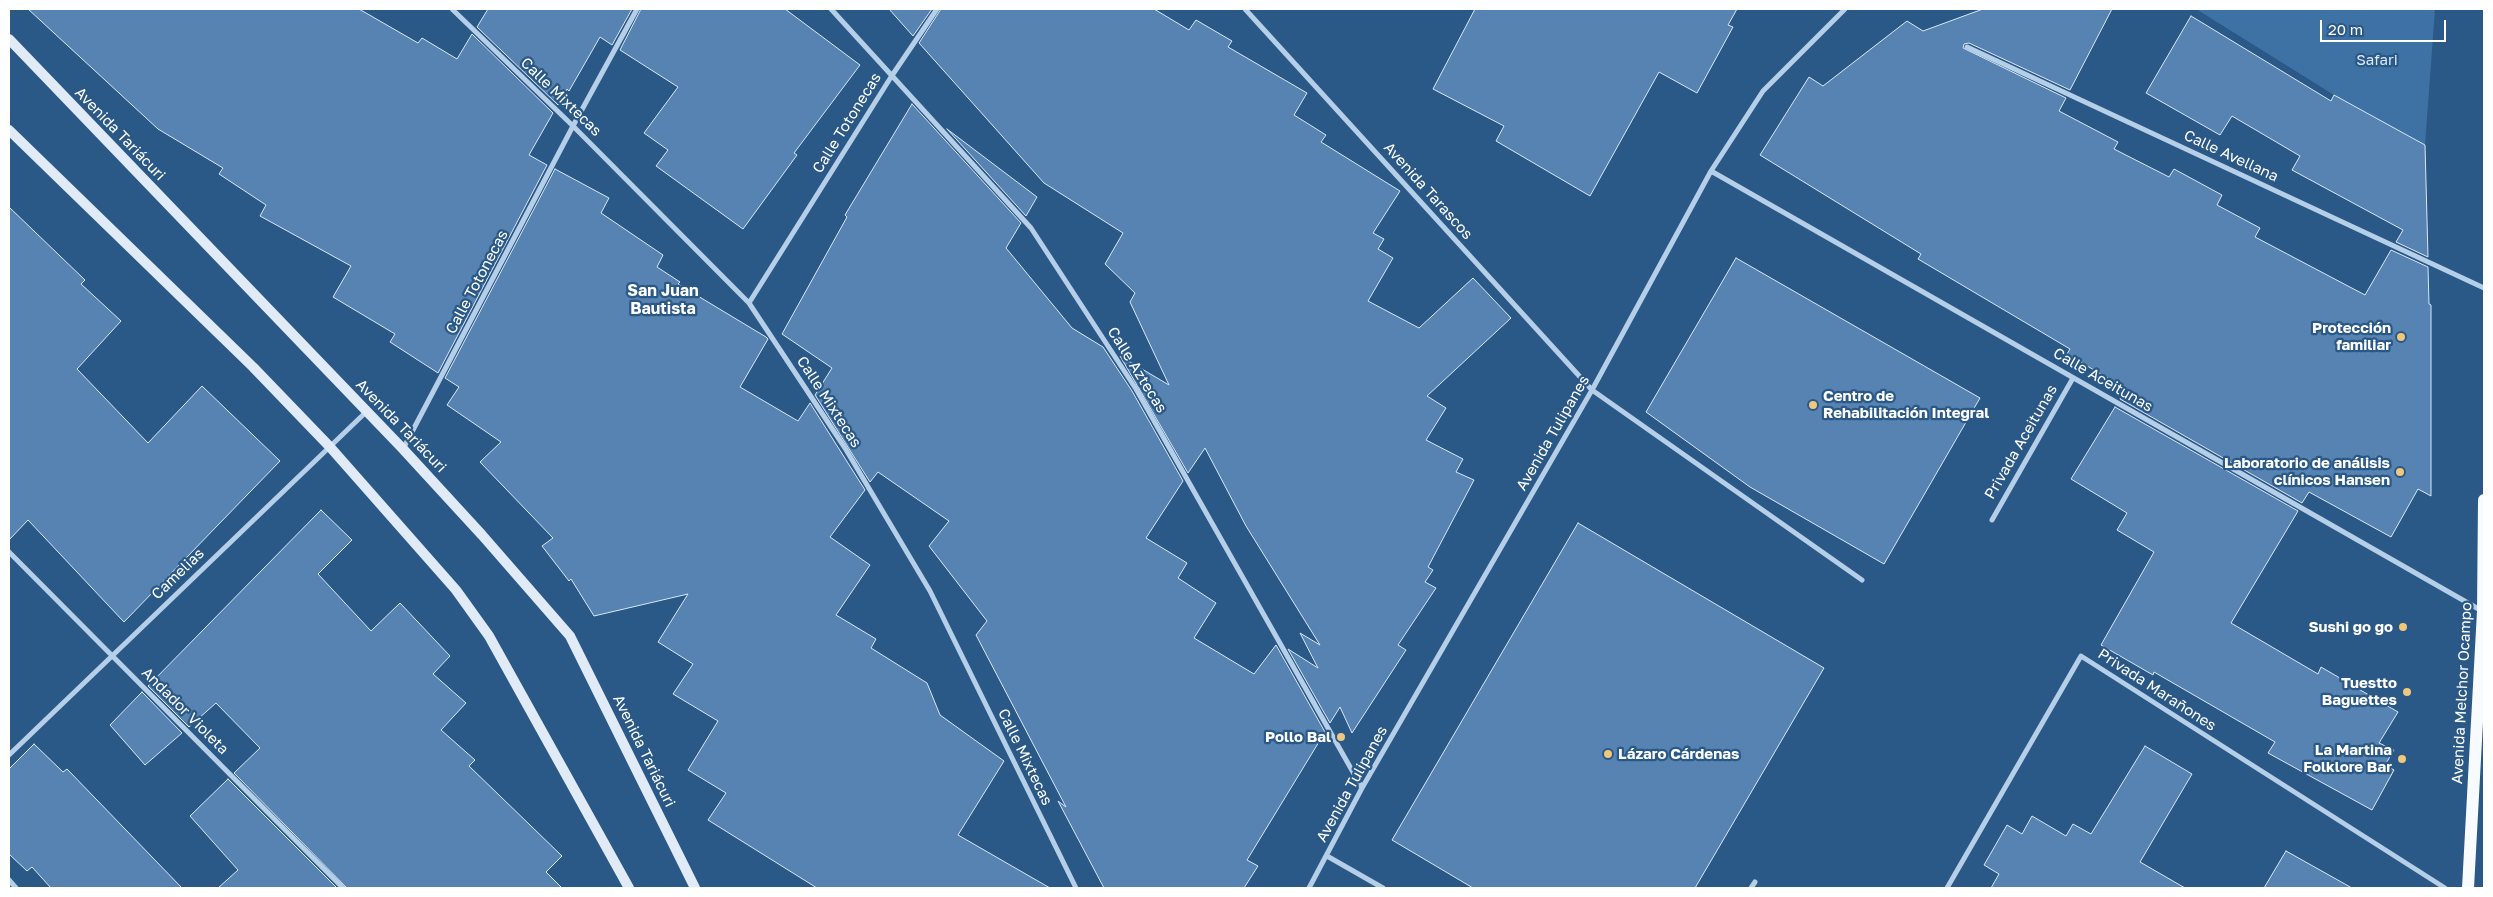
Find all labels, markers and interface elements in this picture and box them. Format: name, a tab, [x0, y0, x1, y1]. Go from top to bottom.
scale bar	[2323, 10, 2449, 42]
text: 20 m	[2328, 20, 2363, 38]
park label: Safari	[2356, 51, 2398, 69]
street label: Calle Mixtecas	[517, 54, 605, 140]
street label: Calle Totonecas	[809, 69, 885, 177]
street label: Avenida Tariácuri	[71, 84, 169, 184]
street label: Calle Avellana	[2181, 126, 2281, 186]
street label: Avenida Tarascos	[1380, 139, 1476, 243]
street label: Calle Totonecas	[442, 227, 512, 337]
district label: San Juan Bautista	[627, 281, 699, 319]
place label: Protección familiar	[2312, 319, 2391, 354]
street label: Calle Aztecas	[1103, 324, 1171, 416]
marker: Protección familiar	[2395, 331, 2407, 343]
street label: Calle Aceitunas	[2050, 344, 2156, 416]
street label: Calle Mixtecas	[793, 353, 865, 451]
street label: Avenida Tulipanes	[1513, 372, 1593, 494]
street label: Avenida Tariácuri	[352, 376, 450, 476]
street label: Privada Aceitunas	[1981, 382, 2061, 502]
place label: Centro de Rehabilitación Integral	[1823, 387, 1989, 422]
marker: Centro de Rehabilitación Integral	[1807, 399, 1819, 411]
place label: Laboratorio de análisis clínicos Hansen	[2224, 454, 2390, 489]
marker: Laboratorio de análisis clínicos Hansen	[2394, 466, 2406, 478]
street label: Camelias	[148, 545, 208, 603]
street label: Avenida Melchor Ocampo	[2448, 602, 2476, 784]
place label: Sushi go go	[2308, 618, 2393, 636]
marker: Sushi go go	[2397, 621, 2409, 633]
street label: Privada Marañones	[2095, 645, 2219, 735]
street label: Andador Violeta	[138, 664, 232, 758]
place label: Tuestto Baguettes	[2322, 674, 2397, 709]
marker: Tuestto Baguettes	[2401, 686, 2413, 698]
street label: Avenida Tariácuri	[609, 692, 679, 810]
street label: Calle Mixtecas	[994, 706, 1056, 808]
street label: Avenida Tulipanes	[1313, 723, 1391, 845]
place label: Pollo Bal	[1265, 728, 1331, 746]
marker: Pollo Bal	[1335, 731, 1347, 743]
place label: La Martina Folklore Bar	[2303, 741, 2392, 776]
place label: Lázaro Cárdenas	[1618, 745, 1739, 763]
marker: Lázaro Cárdenas	[1602, 748, 1614, 760]
marker: La Martina Folklore Bar	[2396, 753, 2408, 765]

